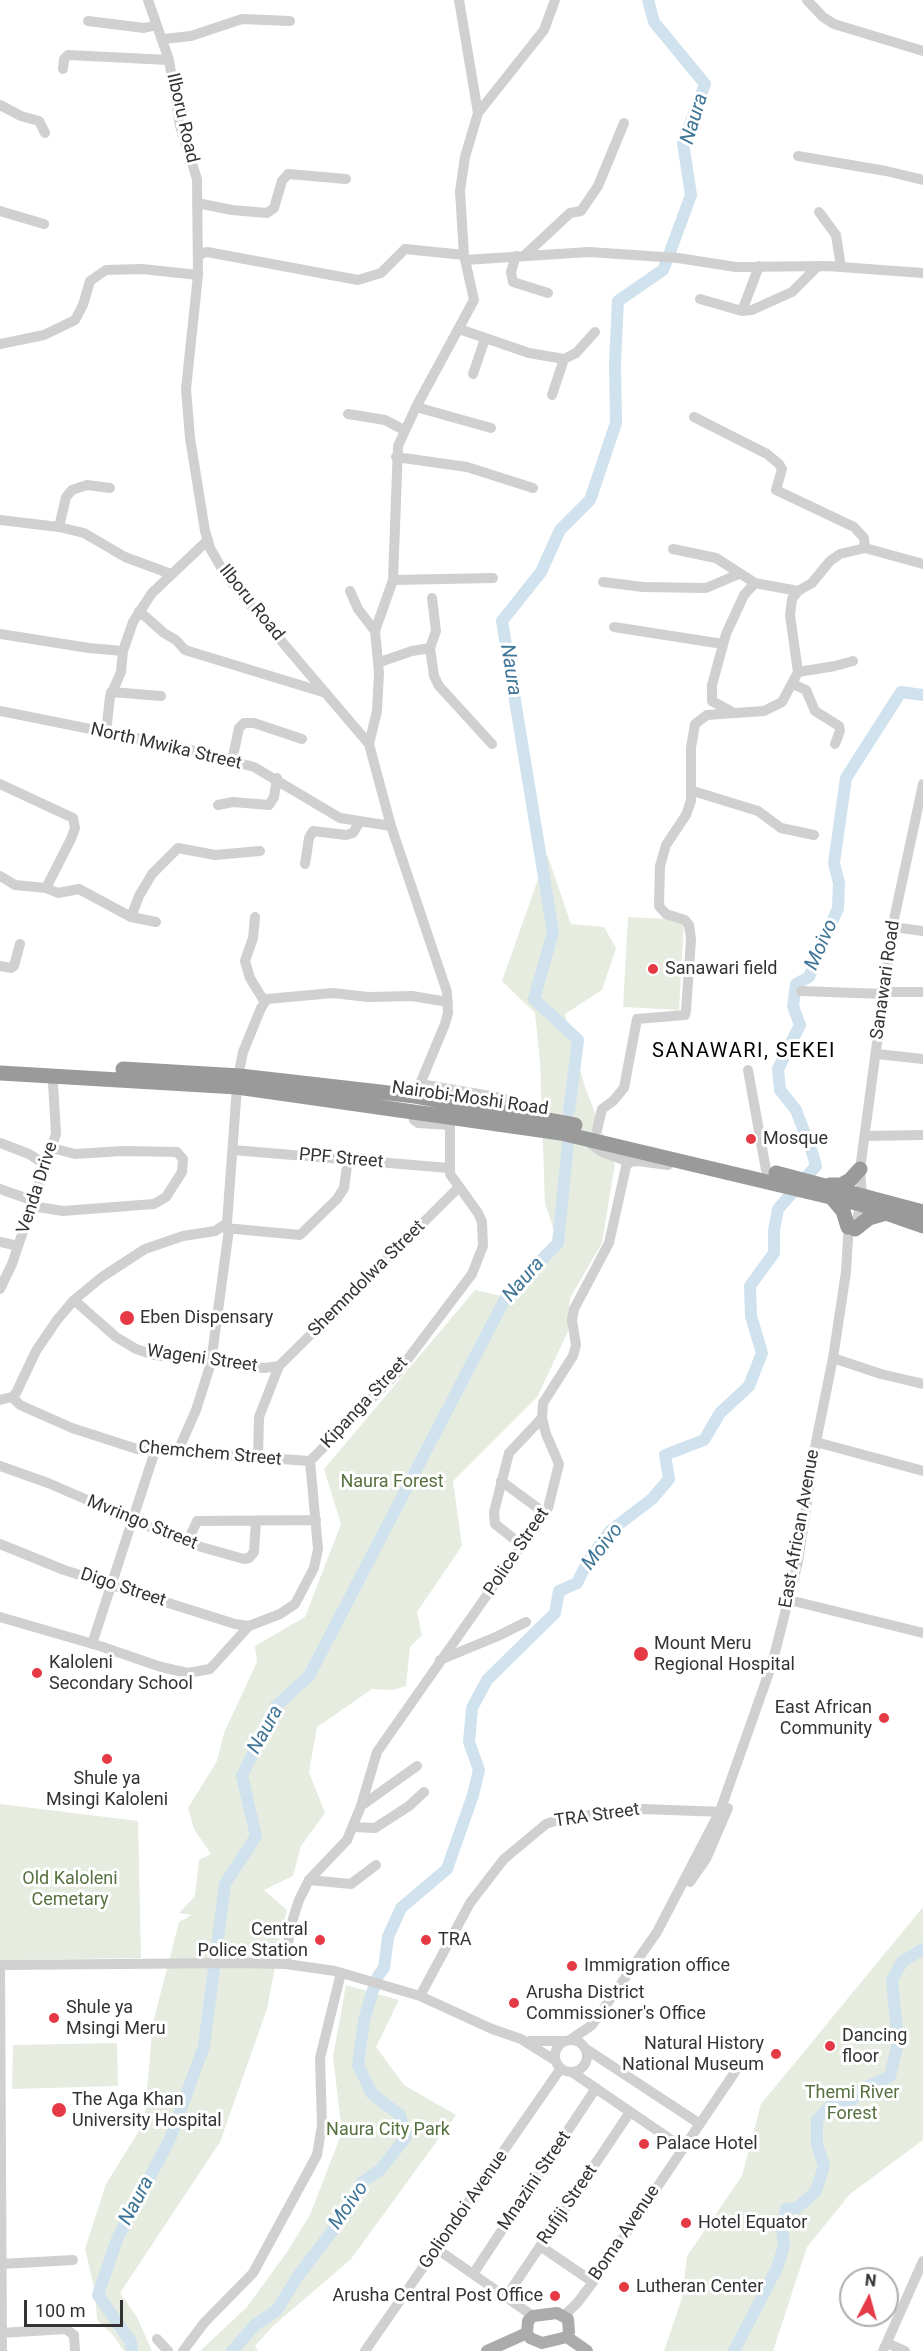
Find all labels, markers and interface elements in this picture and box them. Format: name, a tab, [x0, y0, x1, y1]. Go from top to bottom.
street label: Ilboru Road	[161, 71, 203, 165]
water label: Naura	[676, 91, 714, 147]
street label: Ilboru Road	[214, 561, 288, 645]
water label: Naura	[494, 643, 526, 697]
street label: North Mwika Street	[88, 719, 244, 775]
water label: Moivo	[800, 916, 844, 974]
street label: Sanawari Road	[867, 919, 905, 1041]
place label: Sanawari field	[665, 958, 778, 980]
marker: Sanawari field	[646, 962, 660, 976]
district label: SANAWARI, SEKEI	[652, 1040, 836, 1064]
street label: Nairobi-Moshi Road	[390, 1077, 550, 1121]
place label: Mosque	[763, 1128, 828, 1150]
marker: Mosque	[744, 1132, 758, 1146]
street label: Venda Drive	[13, 1139, 63, 1237]
street label: PPF Street	[298, 1145, 384, 1173]
street label: Shemndolwa Street	[304, 1216, 430, 1342]
water label: Naura	[498, 1253, 550, 1307]
place label: Eben Dispensary	[140, 1307, 273, 1329]
marker: Eben Dispensary	[118, 1309, 136, 1327]
street label: Wageni Street	[145, 1341, 259, 1377]
street label: Kipanga Street	[317, 1353, 413, 1453]
street label: Chemchem Street	[138, 1437, 282, 1471]
street label: East African Avenue	[775, 1448, 825, 1610]
park label: Naura Forest	[340, 1471, 444, 1493]
street label: Mvringo Street	[84, 1491, 200, 1555]
street label: Police Street	[480, 1504, 554, 1600]
water label: Moivo	[577, 1519, 629, 1575]
street label: Digo Street	[78, 1564, 168, 1612]
place label: Mount Meru Regional Hospital	[654, 1633, 795, 1676]
marker: Mount Meru Regional Hospital	[632, 1645, 650, 1663]
place label: Kaloleni Secondary School	[49, 1652, 193, 1694]
marker: Kaloleni Secondary School	[30, 1666, 44, 1680]
place label: East African Community	[775, 1697, 872, 1740]
water label: Naura	[243, 1702, 289, 1758]
marker: East African Community	[877, 1711, 891, 1725]
marker: Shule ya Msingi Kaloleni	[100, 1752, 114, 1766]
place label: Shule ya Msingi Kaloleni	[46, 1768, 168, 1810]
street label: TRA Street	[553, 1799, 641, 1833]
park label: Old Kaloleni Cemetary	[22, 1868, 118, 1910]
place label: Central Police Station	[197, 1919, 308, 1962]
place label: TRA	[438, 1929, 472, 1951]
marker: Central Police Station	[313, 1933, 327, 1947]
marker: TRA	[419, 1933, 433, 1947]
place label: Immigration office	[584, 1955, 730, 1977]
marker: Immigration office	[565, 1959, 579, 1973]
place label: Arusha District Commissioner's Office	[526, 1982, 706, 2024]
marker: Arusha District Commissioner's Office	[507, 1996, 521, 2010]
place label: Shule ya Msingi Meru	[66, 1997, 166, 2040]
marker: Shule ya Msingi Meru	[47, 2011, 61, 2025]
place label: Dancing floor	[842, 2025, 907, 2068]
place label: Natural History National Museum	[622, 2033, 764, 2076]
marker: Dancing floor	[823, 2039, 837, 2053]
marker: Natural History National Museum	[769, 2047, 783, 2061]
park label: Themi River Forest	[805, 2082, 899, 2124]
place label: The Aga Khan University Hospital	[72, 2089, 222, 2132]
marker: The Aga Khan University Hospital	[50, 2101, 68, 2119]
park label: Naura City Park	[326, 2119, 450, 2141]
street label: Mnazini Street	[494, 2127, 576, 2235]
place label: Palace Hotel	[656, 2133, 758, 2155]
marker: Palace Hotel	[637, 2137, 651, 2151]
street label: Goliondoi Avenue	[415, 2147, 513, 2273]
street label: Rufiji Street	[533, 2161, 603, 2249]
water label: Naura	[114, 2172, 160, 2230]
water label: Moivo	[324, 2177, 374, 2235]
street label: Boma Avenue	[585, 2181, 665, 2285]
place label: Hotel Equator	[698, 2212, 807, 2234]
marker: Hotel Equator	[679, 2216, 693, 2230]
north arrow	[839, 2267, 899, 2327]
text: N	[864, 2271, 877, 2291]
place label: Lutheran Center	[636, 2276, 763, 2298]
marker: Lutheran Center	[617, 2280, 631, 2294]
place label: Arusha Central Post Office	[332, 2285, 543, 2307]
scale bar	[27, 2288, 126, 2326]
marker: Arusha Central Post Office	[548, 2289, 562, 2303]
text: 100 m	[35, 2300, 86, 2321]

